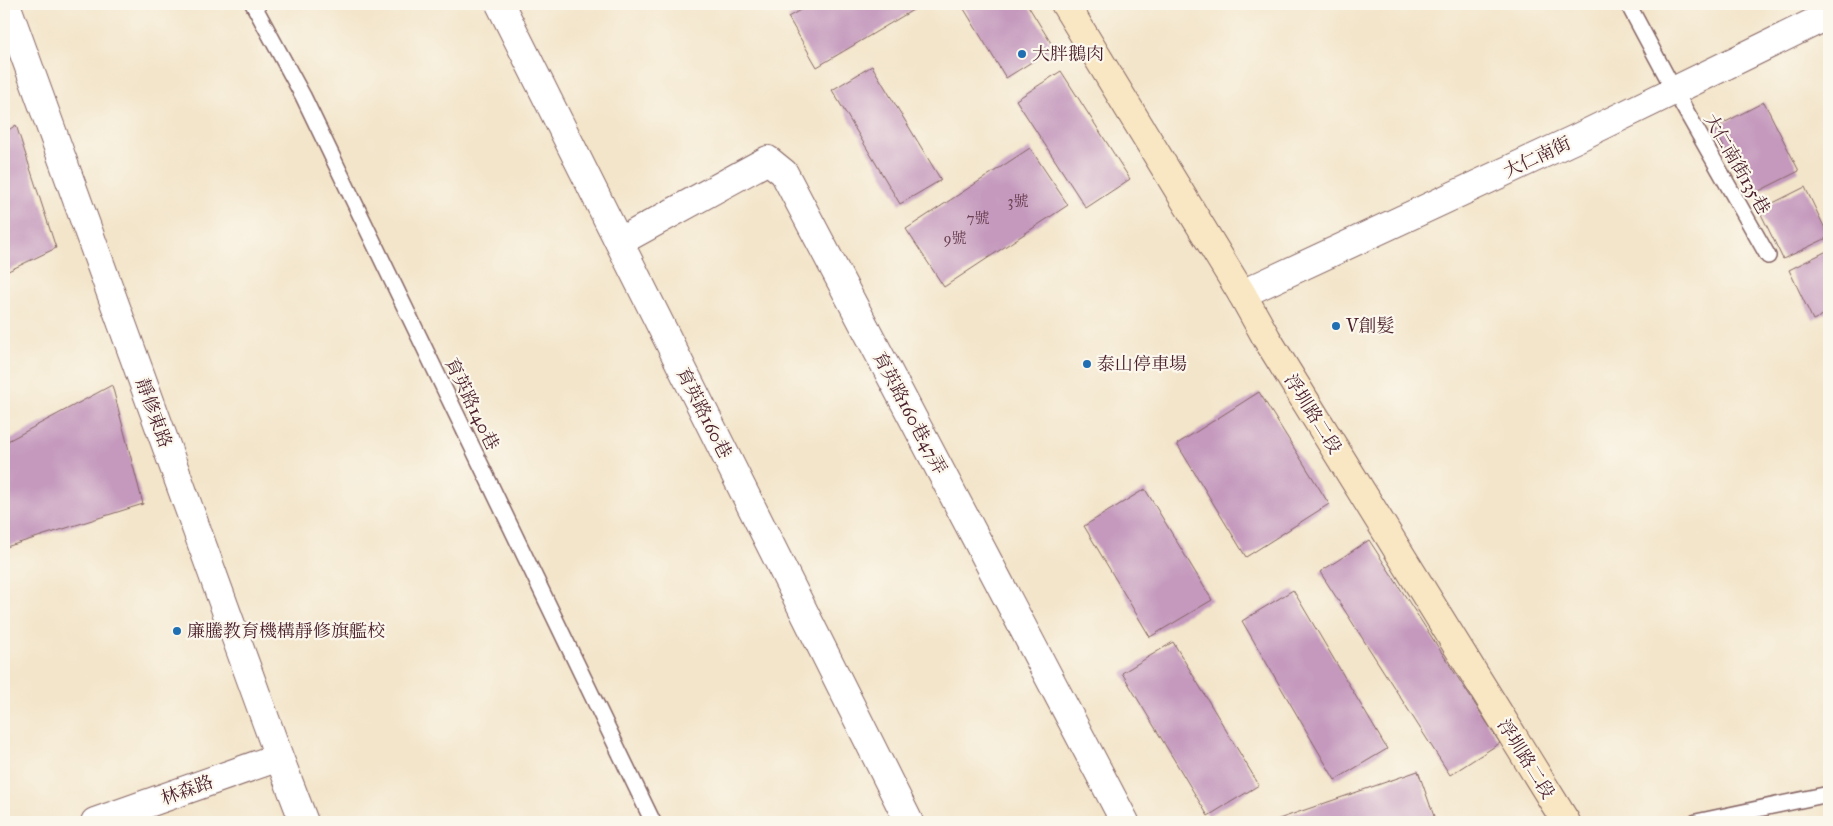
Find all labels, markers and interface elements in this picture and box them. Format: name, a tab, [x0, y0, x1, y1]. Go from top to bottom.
place label: 大胖鵝肉	[1032, 43, 1104, 65]
marker: 大胖鵝肉	[1016, 48, 1028, 60]
street label: 大仁南街135巷	[1699, 110, 1775, 218]
street label: 大仁南街	[1500, 132, 1574, 182]
house number: 3號	[1008, 192, 1029, 210]
house number: 7號	[966, 209, 990, 227]
house number: 9號	[943, 229, 967, 247]
place label: V創髮	[1345, 315, 1395, 337]
marker: V創髮	[1330, 320, 1342, 332]
street label: 育英路160巷47弄	[868, 348, 952, 478]
place label: 泰山停車場	[1097, 353, 1187, 375]
street label: 育英路140巷	[440, 354, 504, 454]
marker: 泰山停車場	[1081, 358, 1093, 370]
street label: 育英路160巷	[672, 364, 736, 462]
street label: 浮圳路二段	[1280, 370, 1346, 458]
street label: 靜修東路	[131, 375, 177, 451]
place label: 廉騰教育機構靜修旗艦校	[187, 620, 385, 642]
marker: 廉騰教育機構靜修旗艦校	[171, 625, 183, 637]
street label: 浮圳路二段	[1493, 715, 1559, 803]
street label: 林森路	[158, 770, 216, 810]

